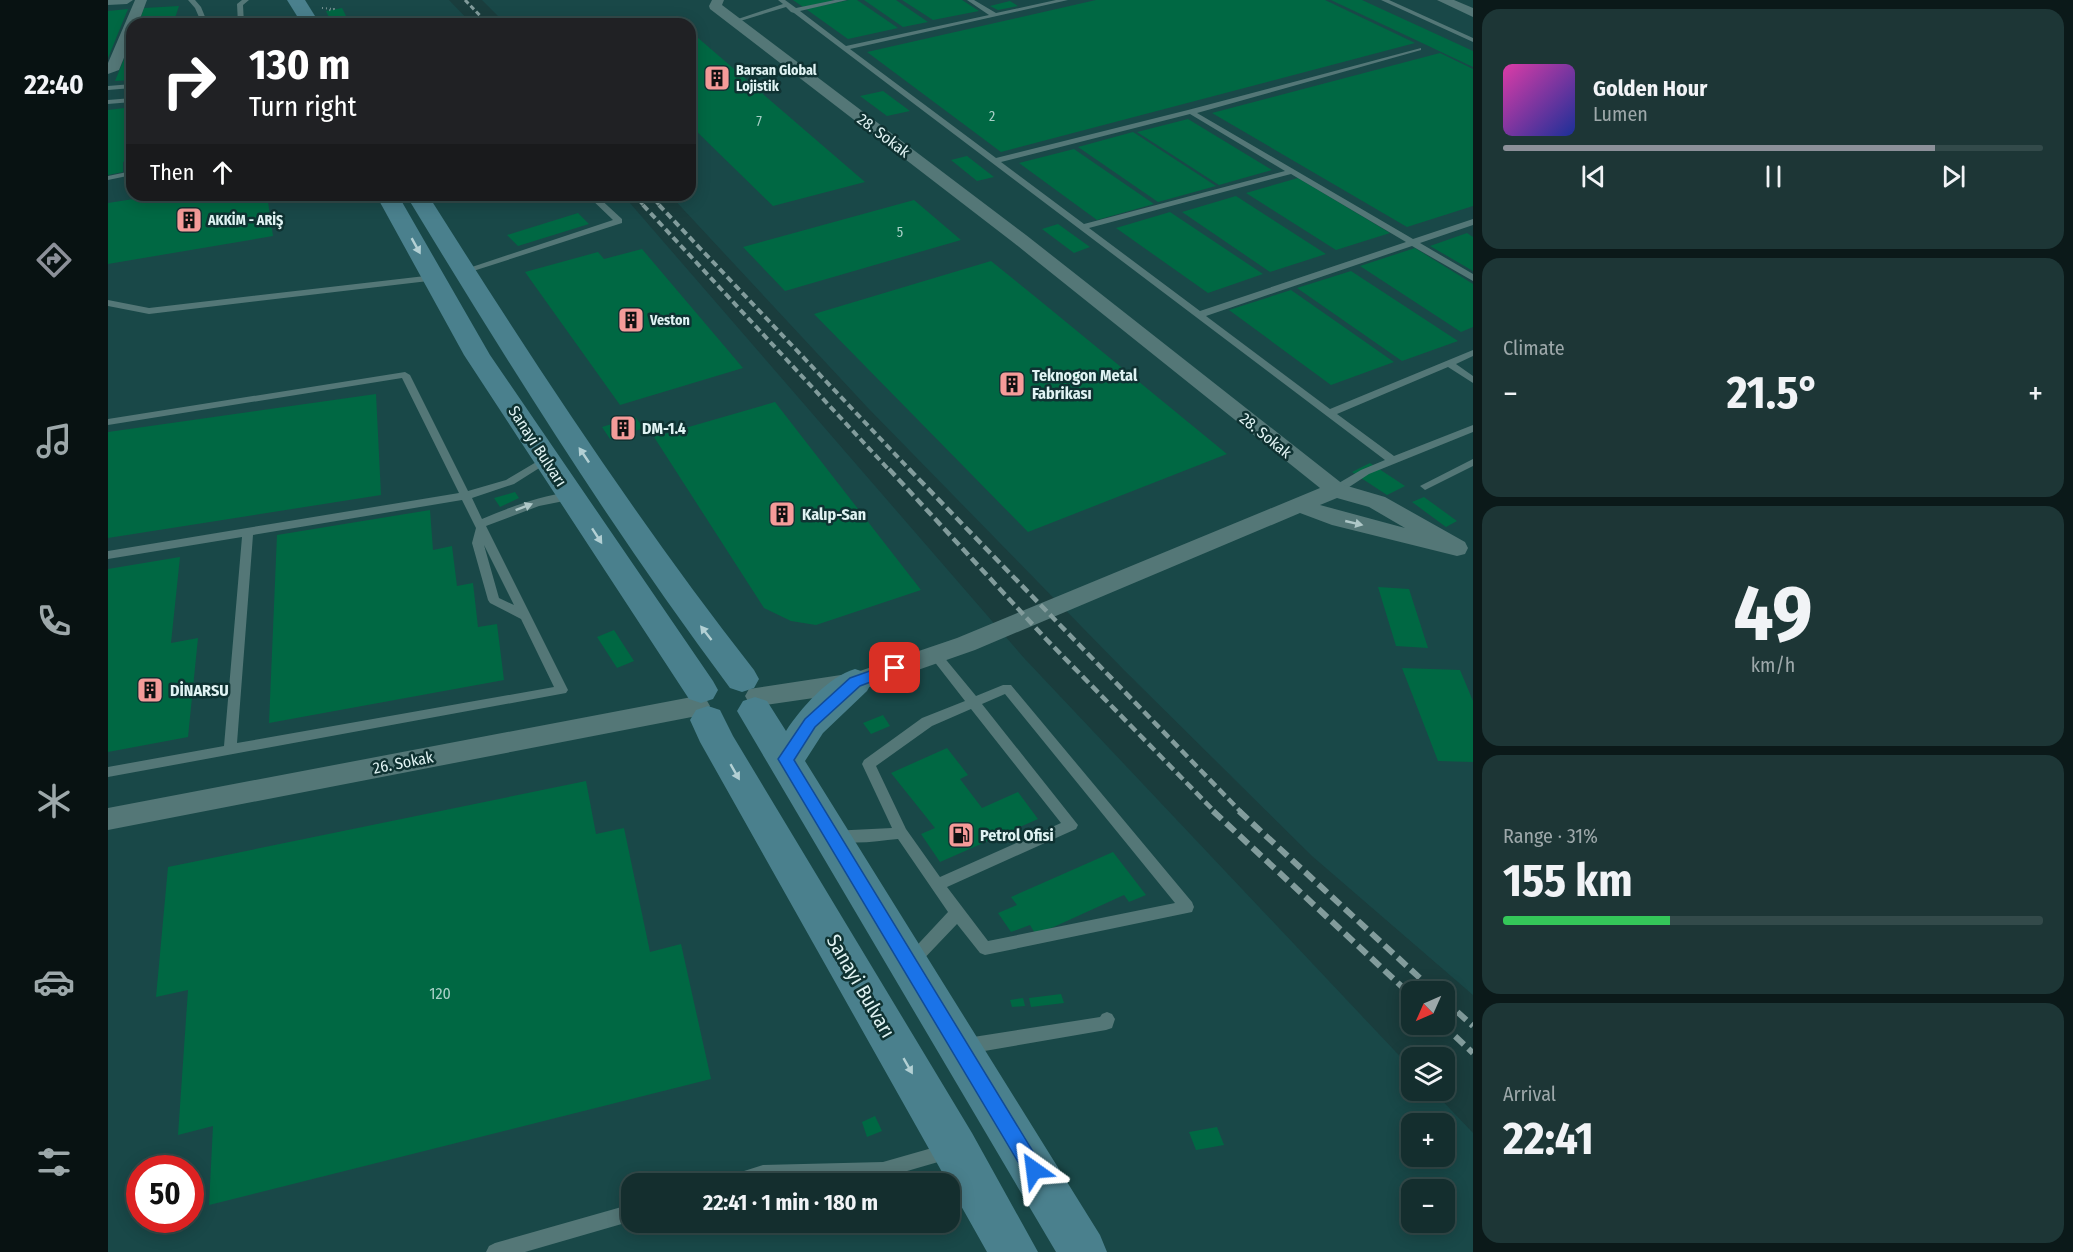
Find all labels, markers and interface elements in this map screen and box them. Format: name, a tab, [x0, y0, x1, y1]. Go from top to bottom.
text: 130 m	[249, 40, 350, 90]
icon: right	[150, 42, 228, 120]
place label: Barsan Global Lojistik	[736, 62, 817, 95]
building icon: Barsan Global Lojistik	[702, 63, 732, 93]
text: 22:40	[24, 69, 84, 101]
text: Golden Hour	[1593, 75, 1707, 102]
text: Turn right	[249, 91, 357, 123]
text: Lumen	[1593, 102, 1648, 126]
house number: 2	[989, 108, 995, 125]
street label: 28. Sokak	[854, 109, 914, 162]
house number: 7	[756, 113, 762, 130]
icon: ahead	[206, 156, 239, 189]
text: Then	[150, 159, 194, 186]
icon: previous	[1577, 160, 1610, 193]
icon: pause	[1757, 160, 1790, 193]
icon: next	[1937, 160, 1970, 193]
building icon: AKKİM - ARİŞ	[174, 205, 204, 235]
place label: AKKİM - ARİŞ	[207, 211, 283, 230]
house number: 5	[897, 224, 903, 241]
one-way arrow	[411, 238, 421, 255]
icon: directions	[33, 239, 75, 281]
building icon: Veston	[616, 305, 646, 335]
place label: Veston	[649, 312, 690, 329]
text: Climate	[1503, 336, 1565, 360]
place label: Teknogon Metal Fabrikası	[1032, 366, 1138, 403]
text: 21.5°	[1727, 366, 1819, 420]
building icon: Teknogon Metal Fabrikası	[997, 369, 1027, 399]
text: −	[1503, 374, 1518, 414]
text: +	[2028, 374, 2043, 414]
street label: Sanayi Bulvarı	[504, 402, 571, 490]
street label: 28. Sokak	[1236, 409, 1296, 462]
building icon: DM-1.4	[608, 413, 638, 443]
place label: DM-1.4	[642, 419, 686, 438]
icon: music	[33, 420, 75, 462]
one-way arrow	[579, 447, 590, 463]
building icon: Kalıp-San	[767, 499, 797, 529]
one-way arrow	[515, 501, 533, 511]
place label: Kalıp-San	[802, 505, 866, 524]
one-way arrow	[1345, 519, 1363, 529]
one-way arrow	[591, 528, 602, 544]
text: 49	[1733, 567, 1813, 661]
icon: phone	[33, 600, 75, 642]
one-way arrow	[699, 625, 712, 641]
pin	[869, 642, 920, 693]
icon: arrive	[878, 651, 911, 684]
text: km/h	[1751, 653, 1795, 677]
building icon: DİNARSU	[135, 675, 165, 705]
place label: DİNARSU	[170, 681, 229, 700]
street label: 26. Sokak	[371, 747, 435, 778]
one-way arrow	[729, 763, 739, 780]
icon: climate	[33, 780, 75, 822]
fuel station icon: Petrol Ofisi	[946, 820, 976, 850]
text: Range · 31%	[1503, 824, 1598, 848]
place label: Petrol Ofisi	[980, 826, 1054, 845]
text: 155 km	[1503, 854, 1633, 908]
street label: Sanayi Bulvarı	[822, 930, 900, 1042]
icon: car	[33, 961, 75, 1003]
north arrow	[1401, 981, 1455, 1035]
map controls	[1401, 981, 1455, 1233]
house number: 120	[429, 984, 451, 1003]
button: layers	[1401, 1047, 1455, 1101]
one-way arrow	[903, 1058, 913, 1075]
text: Arrival	[1503, 1082, 1556, 1106]
text: 22:41	[1503, 1112, 1594, 1166]
button: +	[1401, 1113, 1455, 1167]
position arrow	[1002, 1138, 1066, 1202]
icon: filters	[33, 1141, 75, 1183]
speed limit sign: 50	[126, 1155, 204, 1233]
button: −	[1401, 1179, 1455, 1233]
text: 22:41 · 1 min · 180 m	[703, 1189, 878, 1216]

